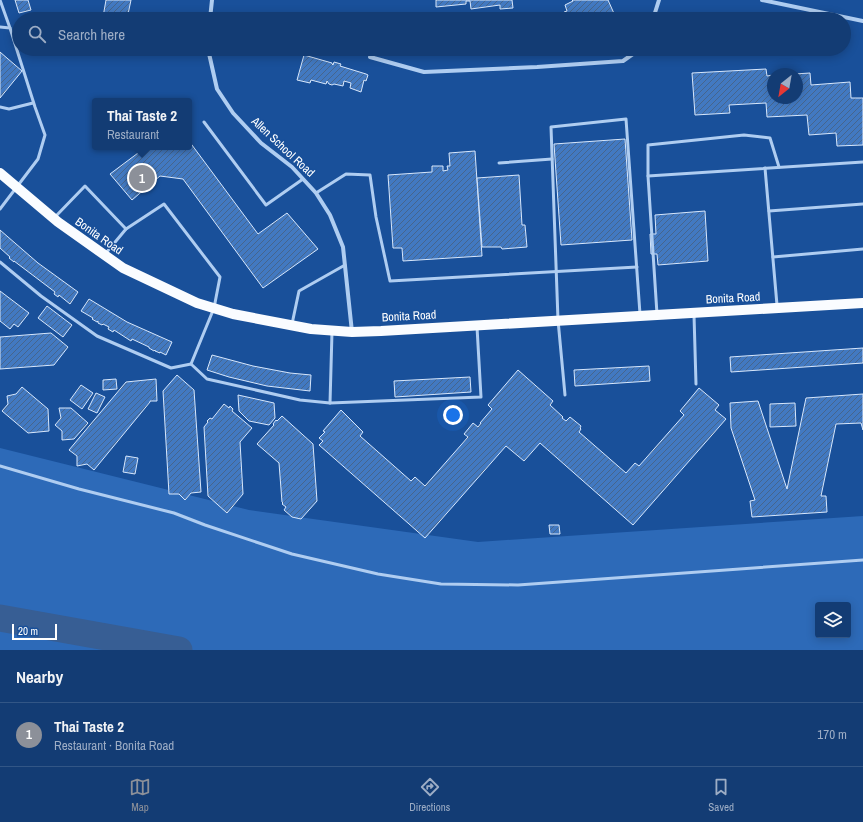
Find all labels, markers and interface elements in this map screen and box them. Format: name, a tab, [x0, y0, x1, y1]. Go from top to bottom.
search box	[12, 12, 851, 56]
icon: search	[26, 23, 48, 45]
text: Search here	[58, 24, 125, 45]
north arrow	[767, 68, 803, 104]
popup	[92, 98, 192, 150]
text: Thai Taste 2	[107, 105, 177, 126]
street label: Allen School Road	[247, 113, 318, 180]
text: Restaurant	[107, 126, 159, 143]
pin: 1	[129, 163, 155, 193]
street label: Bonita Road	[72, 214, 126, 258]
street label: Bonita Road	[705, 289, 761, 307]
street label: Bonita Road	[381, 307, 437, 325]
your location	[443, 405, 463, 425]
map controls	[815, 602, 851, 638]
button: layers	[815, 602, 851, 638]
scale bar	[12, 622, 57, 641]
text: 20 m	[18, 624, 38, 638]
text: Nearby	[16, 665, 63, 688]
text: Thai Taste 2	[54, 716, 124, 737]
text: 1	[26, 726, 32, 743]
text: 170 m	[817, 726, 847, 743]
text: Restaurant · Bonita Road	[54, 737, 174, 754]
tab: Map	[129, 776, 151, 814]
tab: Directions	[409, 776, 450, 814]
tab: Saved	[708, 776, 734, 814]

